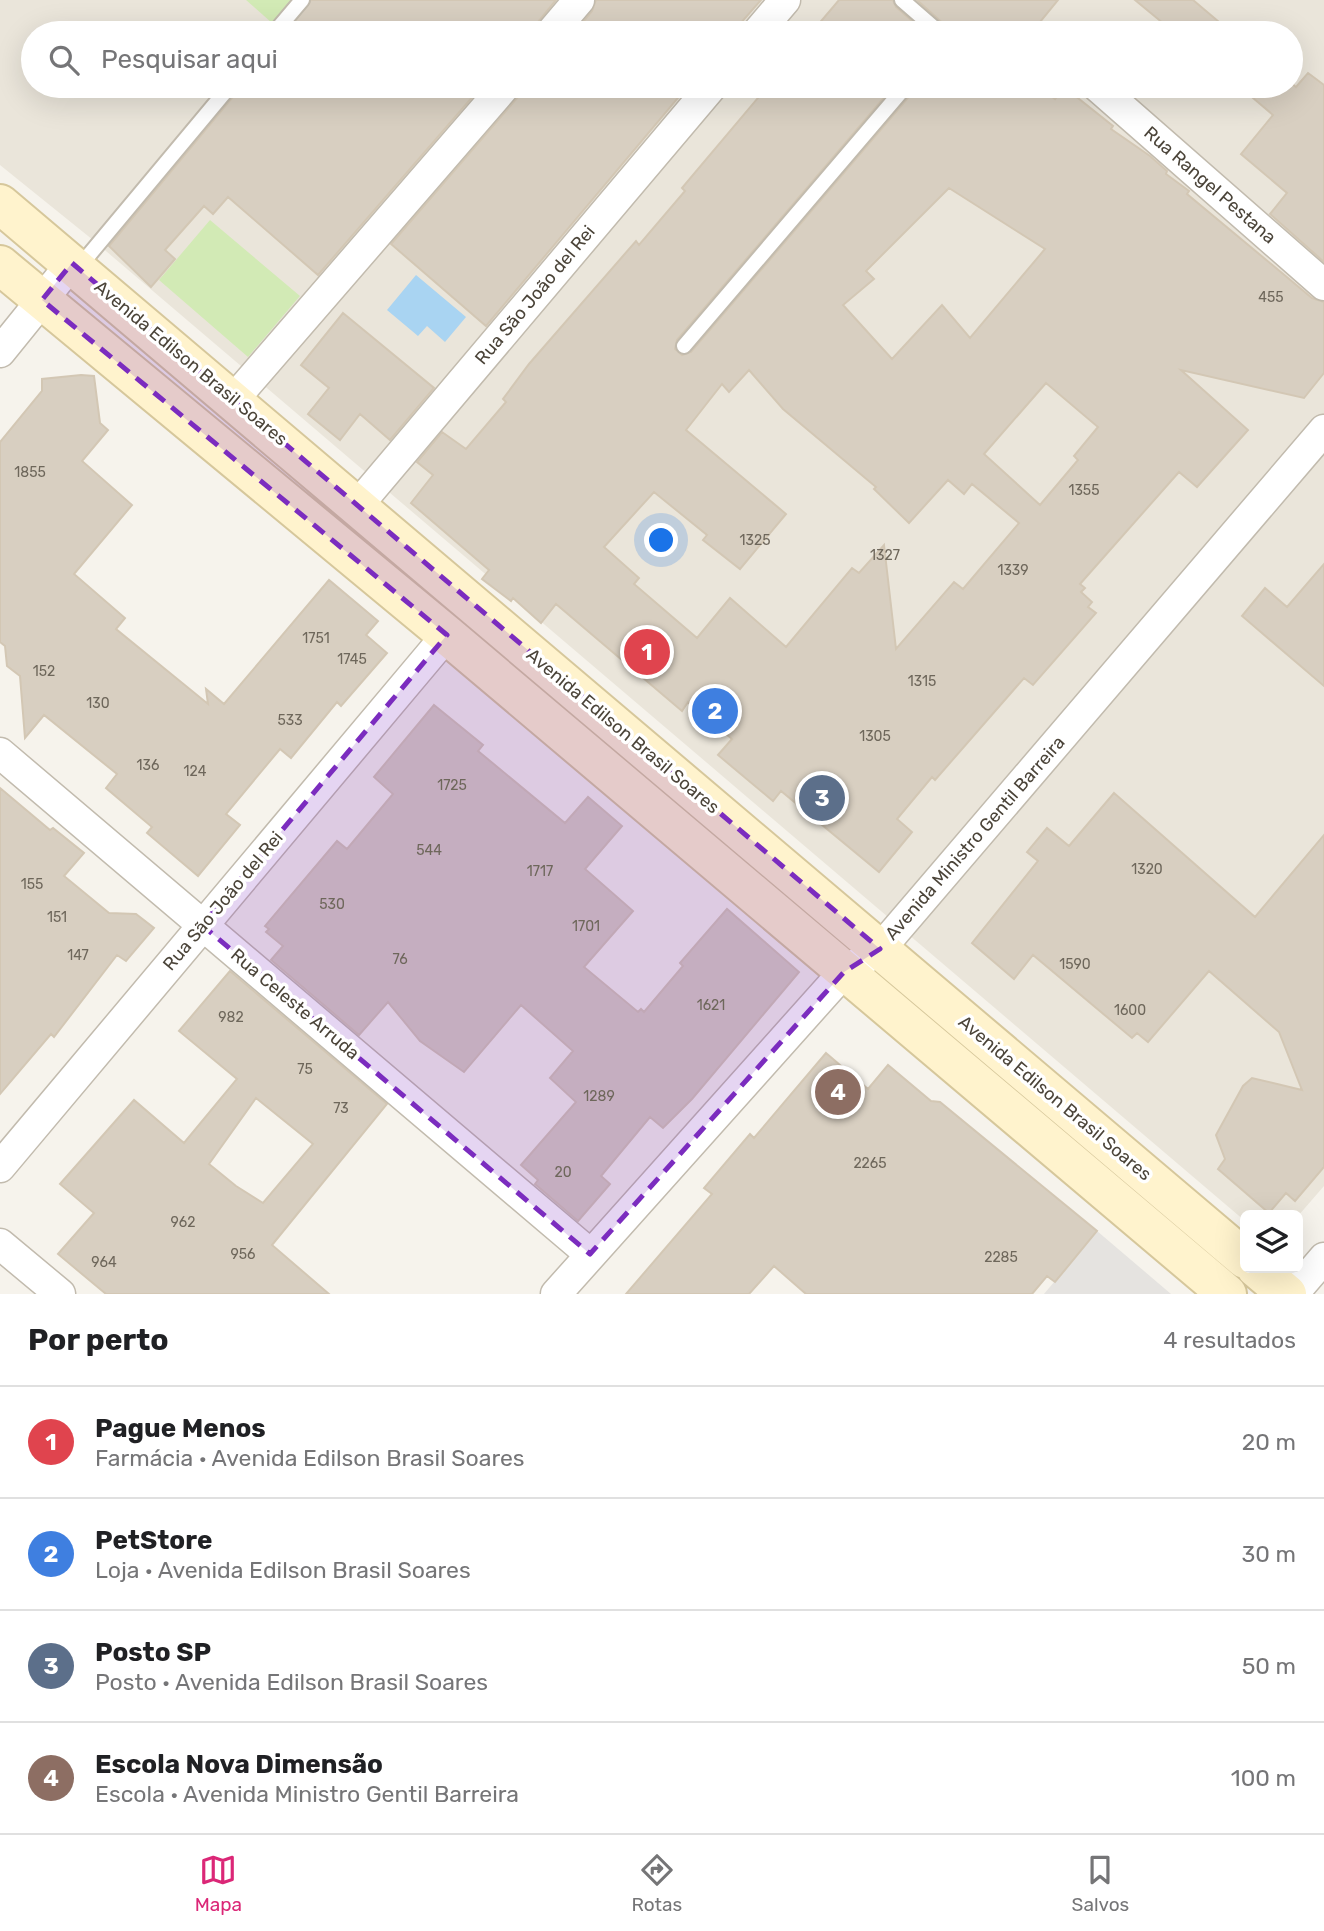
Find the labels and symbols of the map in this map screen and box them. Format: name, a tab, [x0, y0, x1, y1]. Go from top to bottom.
street label: Rua Rangel Pestana	[1139, 122, 1281, 248]
street label: Rua São João del Rei	[470, 221, 600, 369]
street label: Avenida Edilson Brasil Soares	[90, 276, 292, 450]
house number: 455	[1258, 289, 1284, 306]
house number: 1855	[14, 464, 46, 481]
house number: 1355	[1068, 482, 1100, 499]
your location	[644, 523, 678, 557]
house number: 1325	[740, 532, 770, 549]
house number: 1327	[870, 547, 900, 564]
house number: 1339	[997, 562, 1029, 579]
pin: 1	[624, 626, 670, 678]
house number: 1751	[302, 630, 330, 647]
street label: Avenida Edilson Brasil Soares	[522, 644, 724, 818]
house number: 1745	[337, 651, 367, 668]
house number: 152	[33, 663, 55, 680]
house number: 1315	[908, 673, 936, 690]
pin: 2	[692, 685, 738, 737]
house number: 130	[86, 695, 110, 712]
house number: 533	[277, 712, 303, 729]
house number: 1305	[859, 728, 891, 745]
street label: Avenida Ministro Gentil Barreira	[880, 732, 1070, 944]
house number: 136	[137, 757, 159, 774]
house number: 124	[184, 763, 207, 780]
pin: 3	[799, 772, 845, 824]
house number: 1725	[437, 777, 467, 794]
street label: Rua São João del Rei	[158, 827, 288, 975]
house number: 544	[416, 842, 442, 859]
house number: 1320	[1131, 861, 1163, 878]
house number: 1717	[527, 863, 553, 880]
house number: 155	[21, 876, 43, 893]
house number: 530	[319, 896, 345, 913]
house number: 151	[47, 909, 67, 926]
house number: 1701	[572, 918, 600, 935]
street label: Rua Celeste Arruda	[226, 944, 364, 1064]
house number: 147	[67, 947, 89, 964]
house number: 76	[392, 951, 408, 968]
house number: 1590	[1059, 956, 1091, 973]
house number: 1621	[697, 997, 725, 1014]
house number: 1600	[1114, 1002, 1146, 1019]
house number: 982	[218, 1009, 244, 1026]
street label: Avenida Edilson Brasil Soares	[954, 1011, 1156, 1185]
house number: 75	[297, 1061, 313, 1078]
pin: 4	[815, 1066, 861, 1118]
house number: 1289	[583, 1088, 615, 1105]
house number: 73	[333, 1100, 349, 1117]
house number: 2265	[853, 1155, 887, 1172]
house number: 20	[554, 1164, 572, 1181]
house number: 962	[171, 1214, 195, 1231]
house number: 956	[230, 1246, 256, 1263]
house number: 2285	[984, 1249, 1018, 1266]
house number: 964	[91, 1254, 117, 1271]

